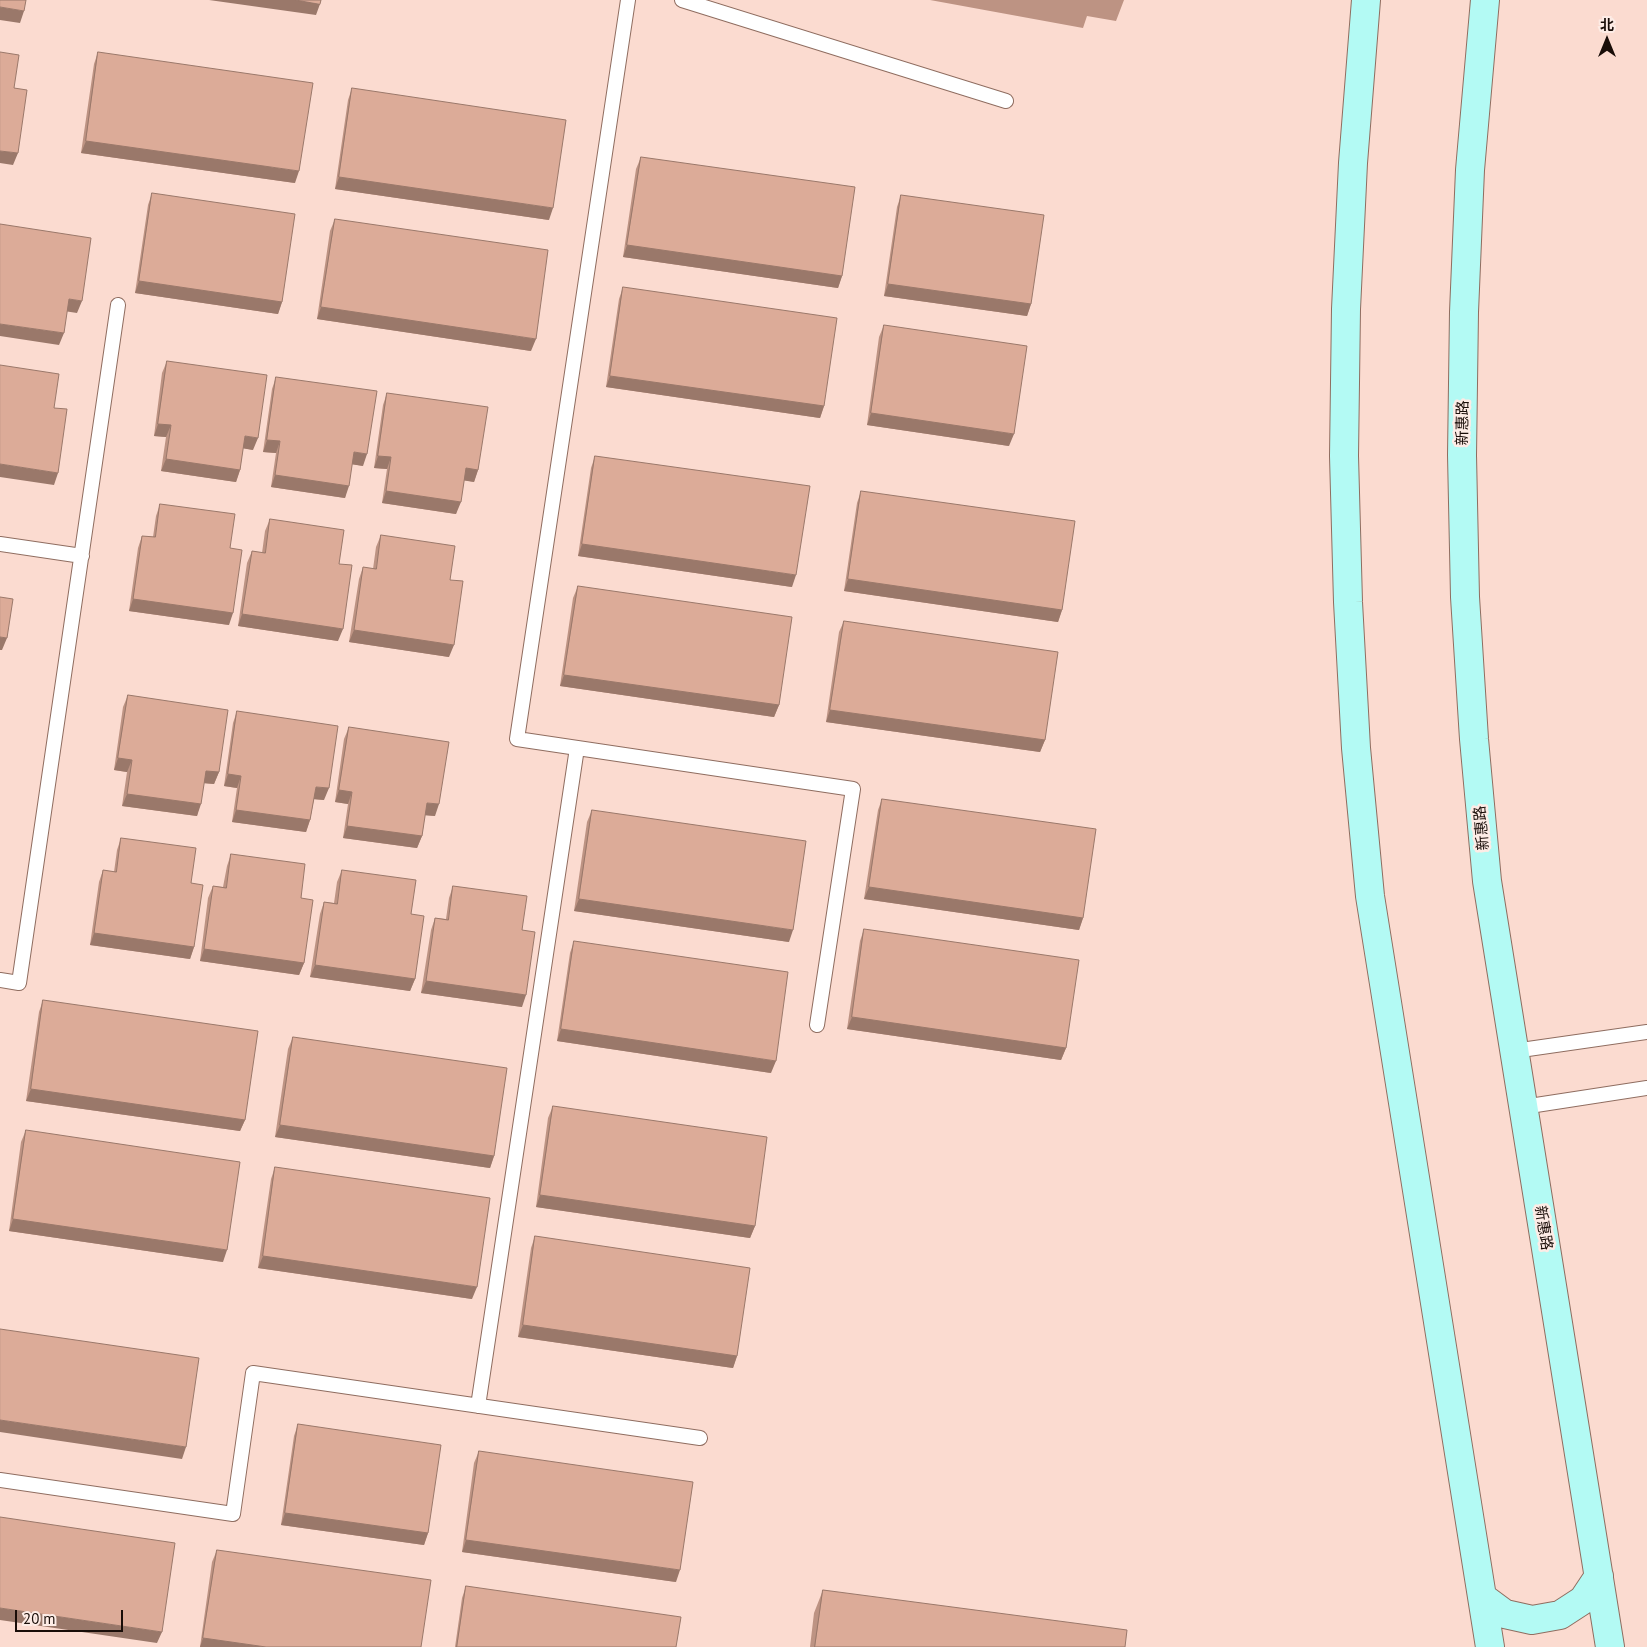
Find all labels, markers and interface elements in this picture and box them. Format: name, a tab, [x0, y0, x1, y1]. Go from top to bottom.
north arrow	[1582, 15, 1632, 65]
text: 北	[1600, 16, 1614, 34]
street label: 新惠路	[1454, 400, 1472, 446]
street label: 新惠路	[1471, 805, 1493, 851]
street label: 新惠路	[1531, 1204, 1555, 1252]
scale bar	[18, 1600, 125, 1632]
text: 20 m	[23, 1609, 56, 1628]

